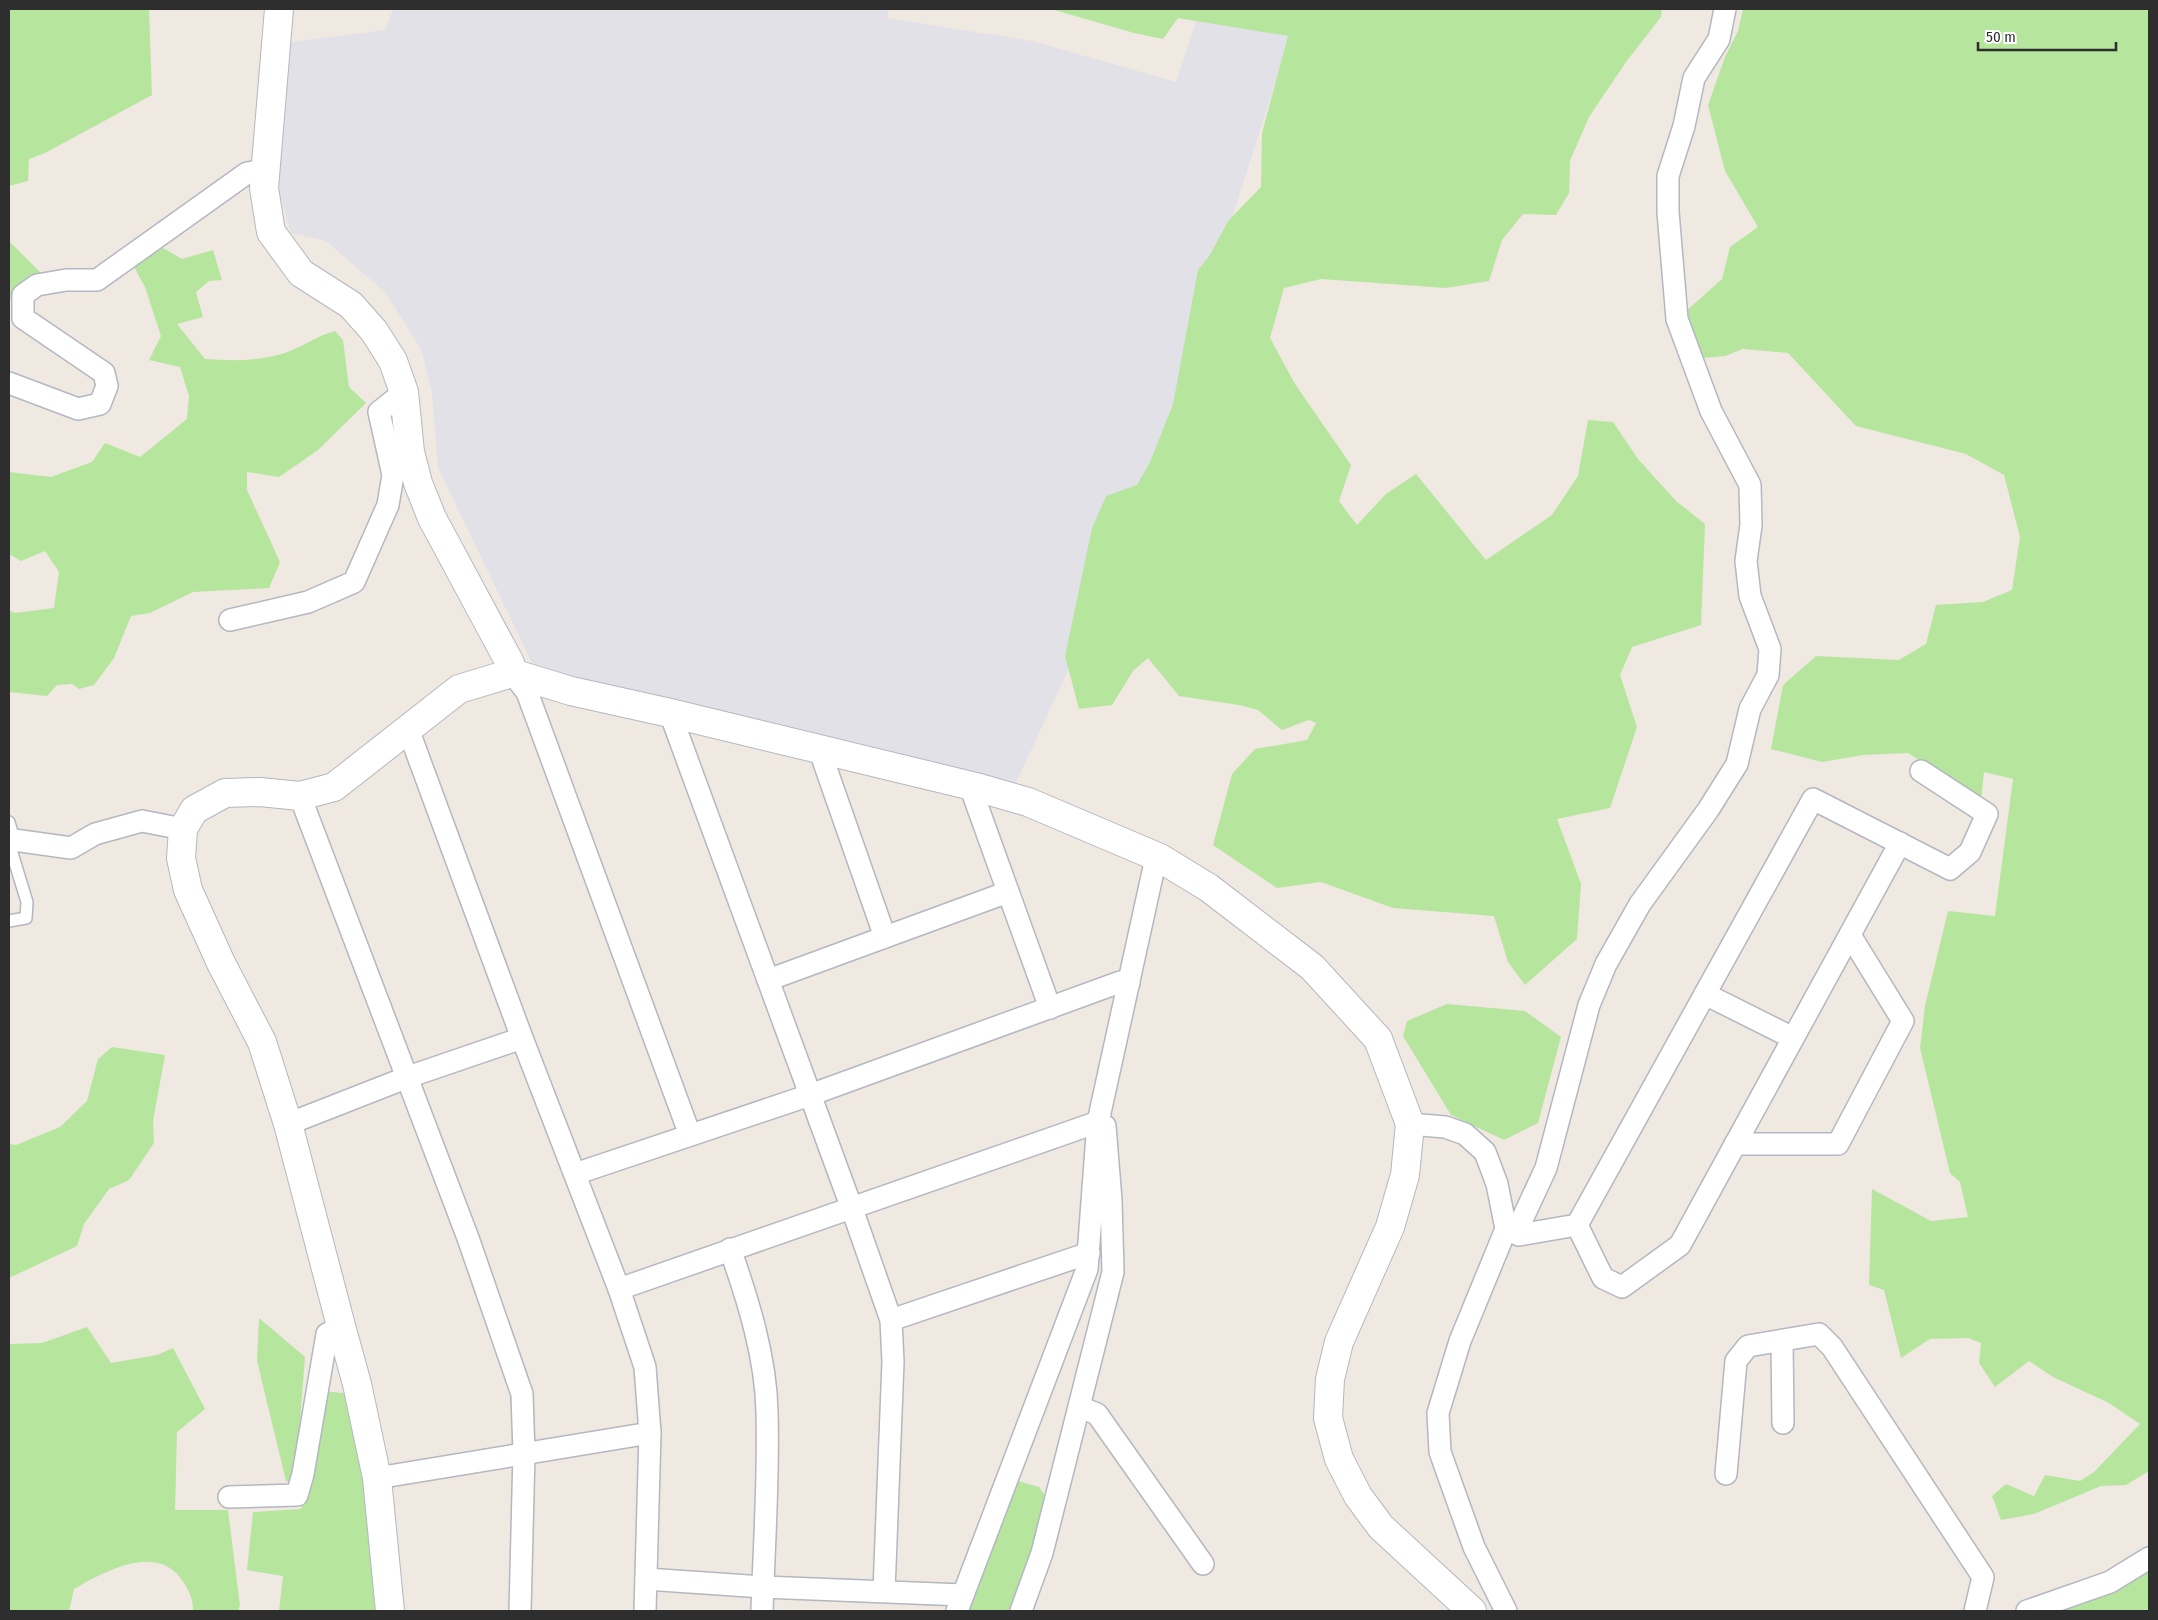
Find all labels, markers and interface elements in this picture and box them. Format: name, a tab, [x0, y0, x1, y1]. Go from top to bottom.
scale bar	[1978, 20, 2116, 52]
text: 50 m	[1986, 28, 2016, 46]

